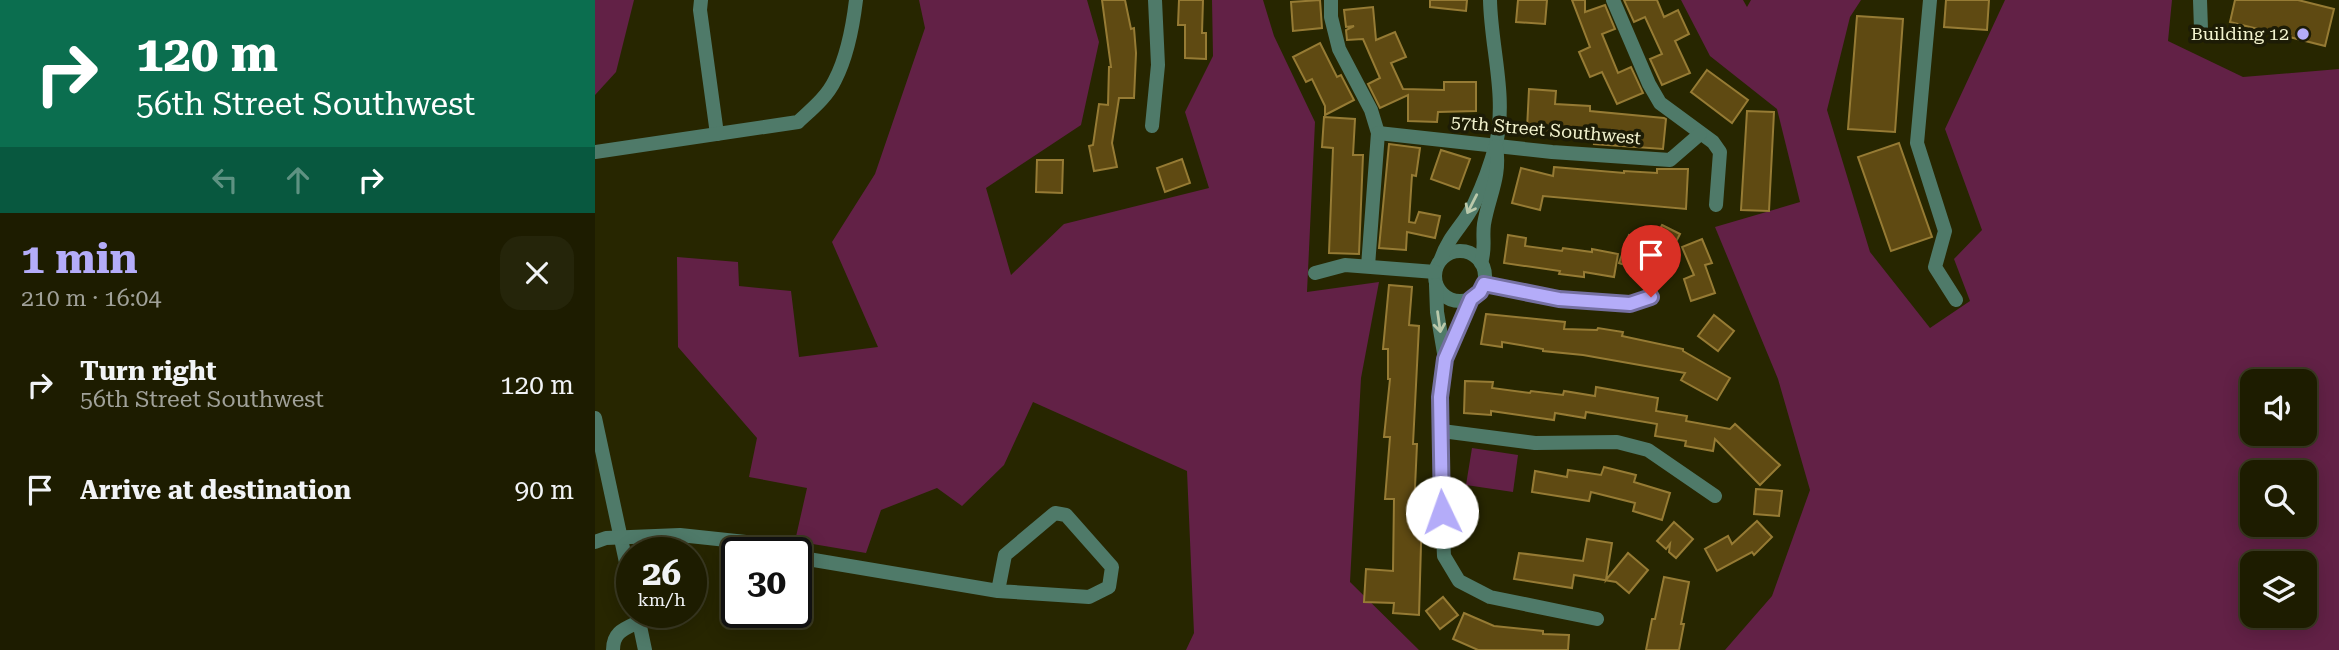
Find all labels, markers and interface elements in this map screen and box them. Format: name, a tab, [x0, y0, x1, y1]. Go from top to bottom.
place label: Building 12	[2191, 23, 2289, 44]
text: 120 m	[136, 26, 278, 83]
marker: Building 12	[2295, 26, 2311, 42]
icon: right	[21, 28, 112, 119]
text: 56th Street Southwest	[136, 85, 475, 123]
street label: 57th Street Southwest	[1450, 111, 1642, 148]
icon: left	[206, 161, 244, 199]
icon: ahead	[279, 161, 317, 199]
icon: right	[352, 161, 390, 199]
one-way arrow	[1465, 193, 1479, 214]
pin	[1621, 225, 1681, 297]
text: 1 min	[21, 234, 138, 283]
button: close	[500, 236, 574, 310]
icon: arrive	[1632, 236, 1670, 274]
text: 210 m · 16:04	[21, 285, 161, 312]
one-way arrow	[1432, 310, 1445, 333]
text: Turn right	[80, 356, 216, 386]
icon: right	[21, 366, 59, 404]
map controls	[2240, 369, 2317, 628]
button: sound	[2240, 369, 2317, 446]
text: 120 m	[500, 370, 574, 400]
text: 56th Street Southwest	[80, 386, 324, 413]
button: search	[2240, 460, 2317, 537]
icon: arrive	[21, 471, 59, 509]
text: Arrive at destination	[80, 475, 351, 505]
text: 90 m	[515, 475, 574, 505]
position arrow	[1405, 475, 1479, 549]
speed limit sign: 30	[721, 537, 812, 628]
button: layers	[2240, 551, 2317, 628]
text: 26	[642, 553, 681, 594]
text: km/h	[637, 589, 686, 610]

